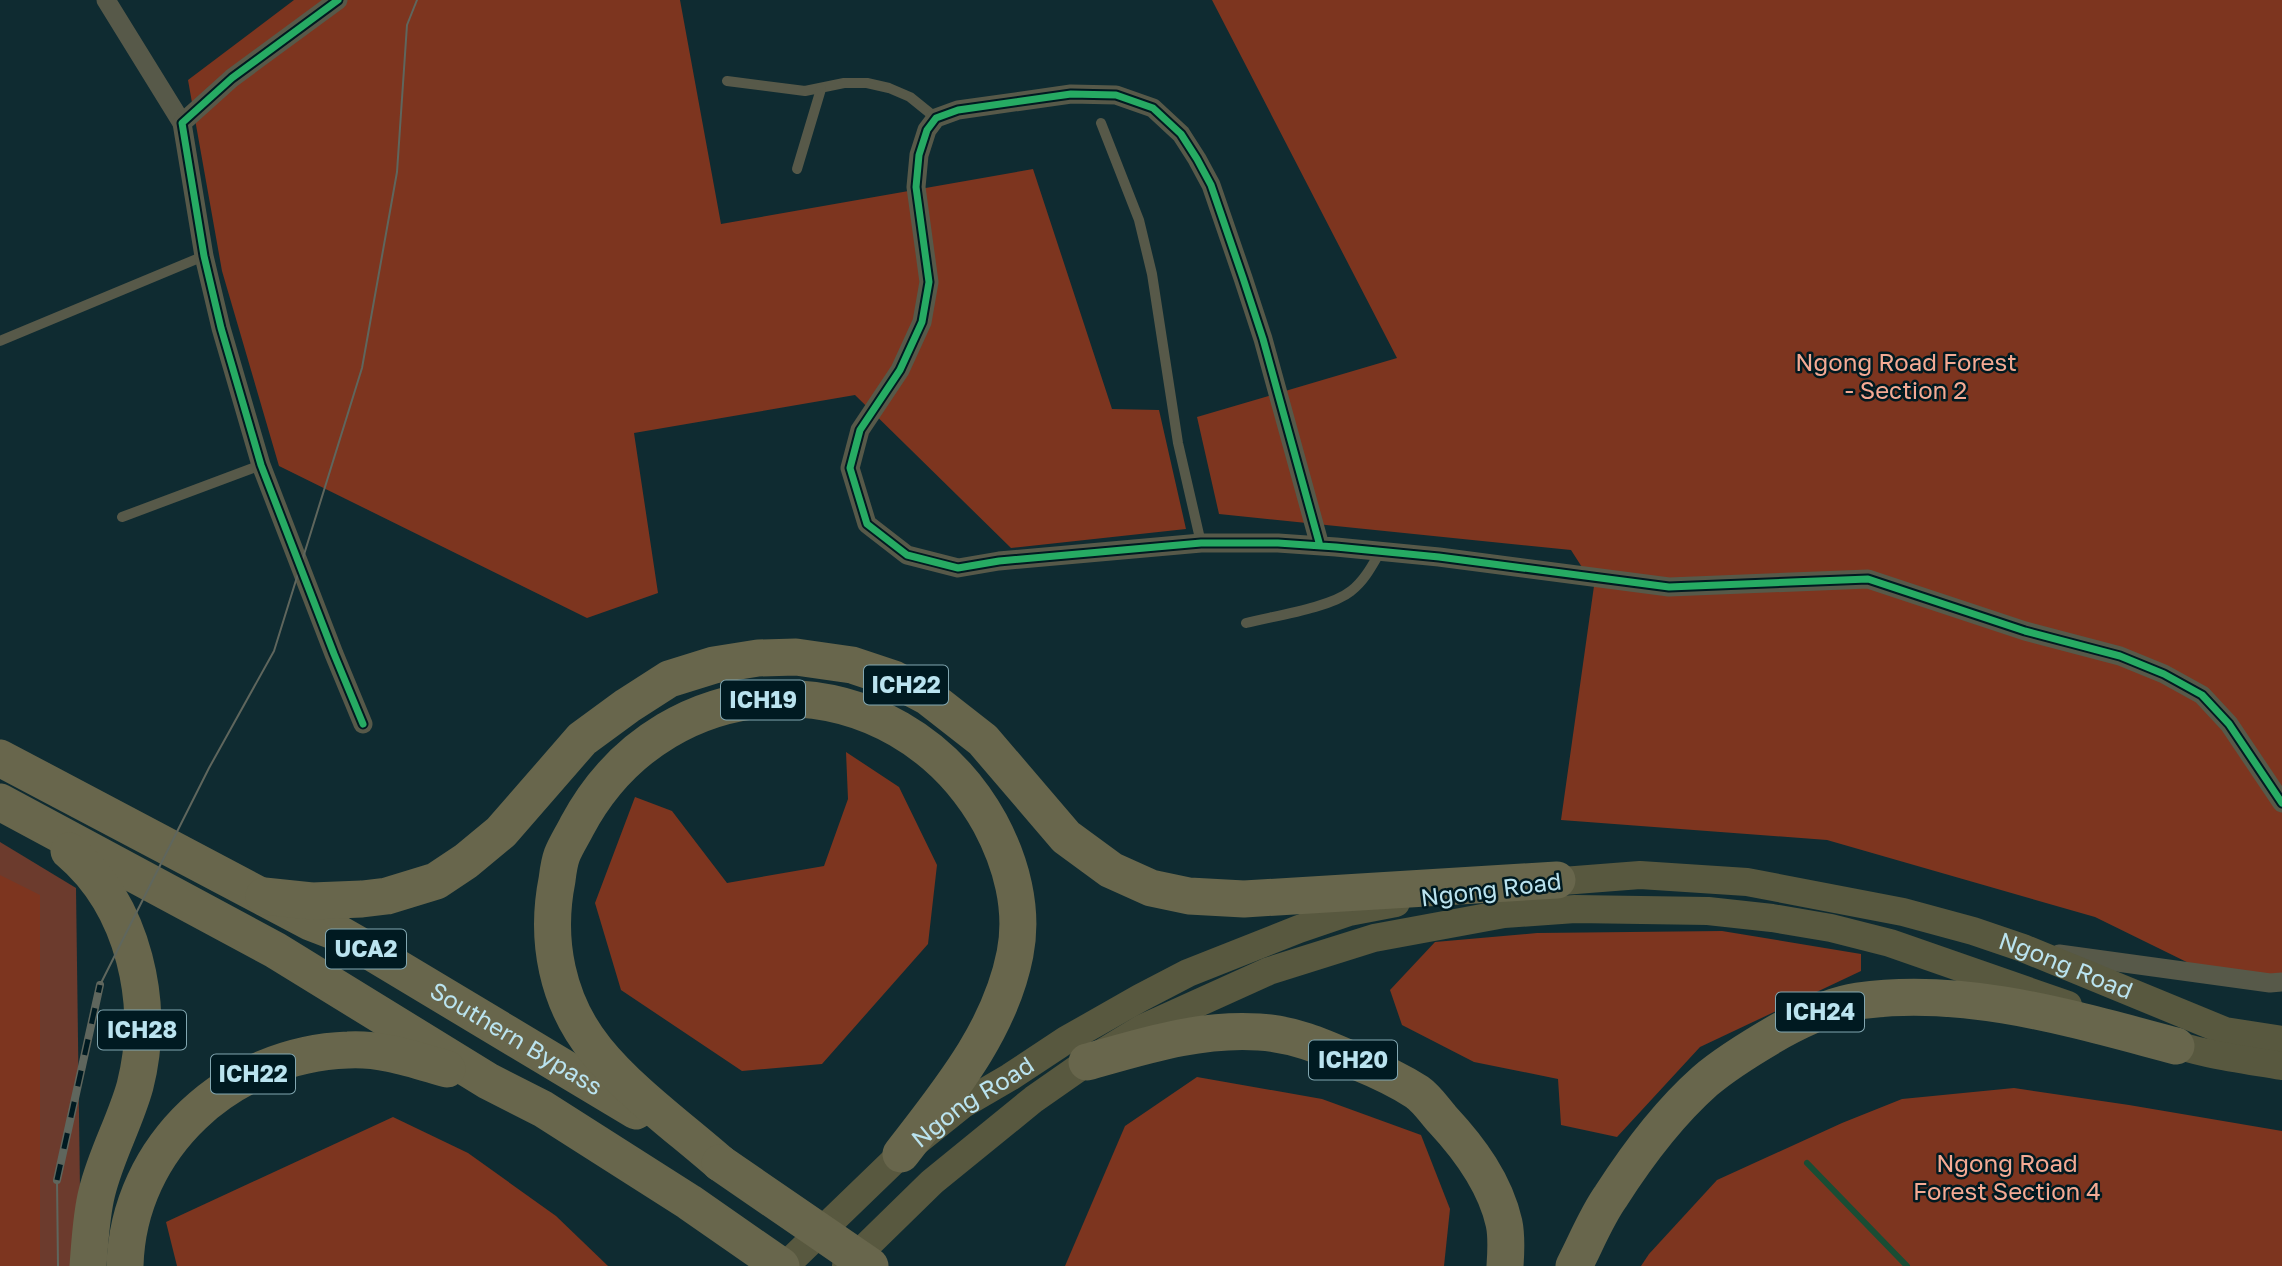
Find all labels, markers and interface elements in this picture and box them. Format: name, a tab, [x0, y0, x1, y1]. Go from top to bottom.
park label: Ngong Road Forest - Section 2	[1795, 347, 2017, 404]
road number: ICH22	[864, 666, 948, 705]
road number: ICH19	[721, 680, 805, 720]
street label: Ngong Road	[1419, 865, 1563, 912]
street label: Ngong Road	[1995, 925, 2137, 1005]
road number: UCA2	[326, 930, 406, 968]
street label: Southern Bypass	[425, 975, 608, 1101]
road number: ICH24	[1776, 993, 1864, 1032]
road number: ICH28	[98, 1010, 186, 1050]
road number: ICH20	[1309, 1040, 1397, 1079]
street label: Ngong Road	[905, 1049, 1039, 1153]
road number: ICH22	[211, 1054, 295, 1093]
park label: Ngong Road Forest Section 4	[1913, 1148, 2101, 1205]

